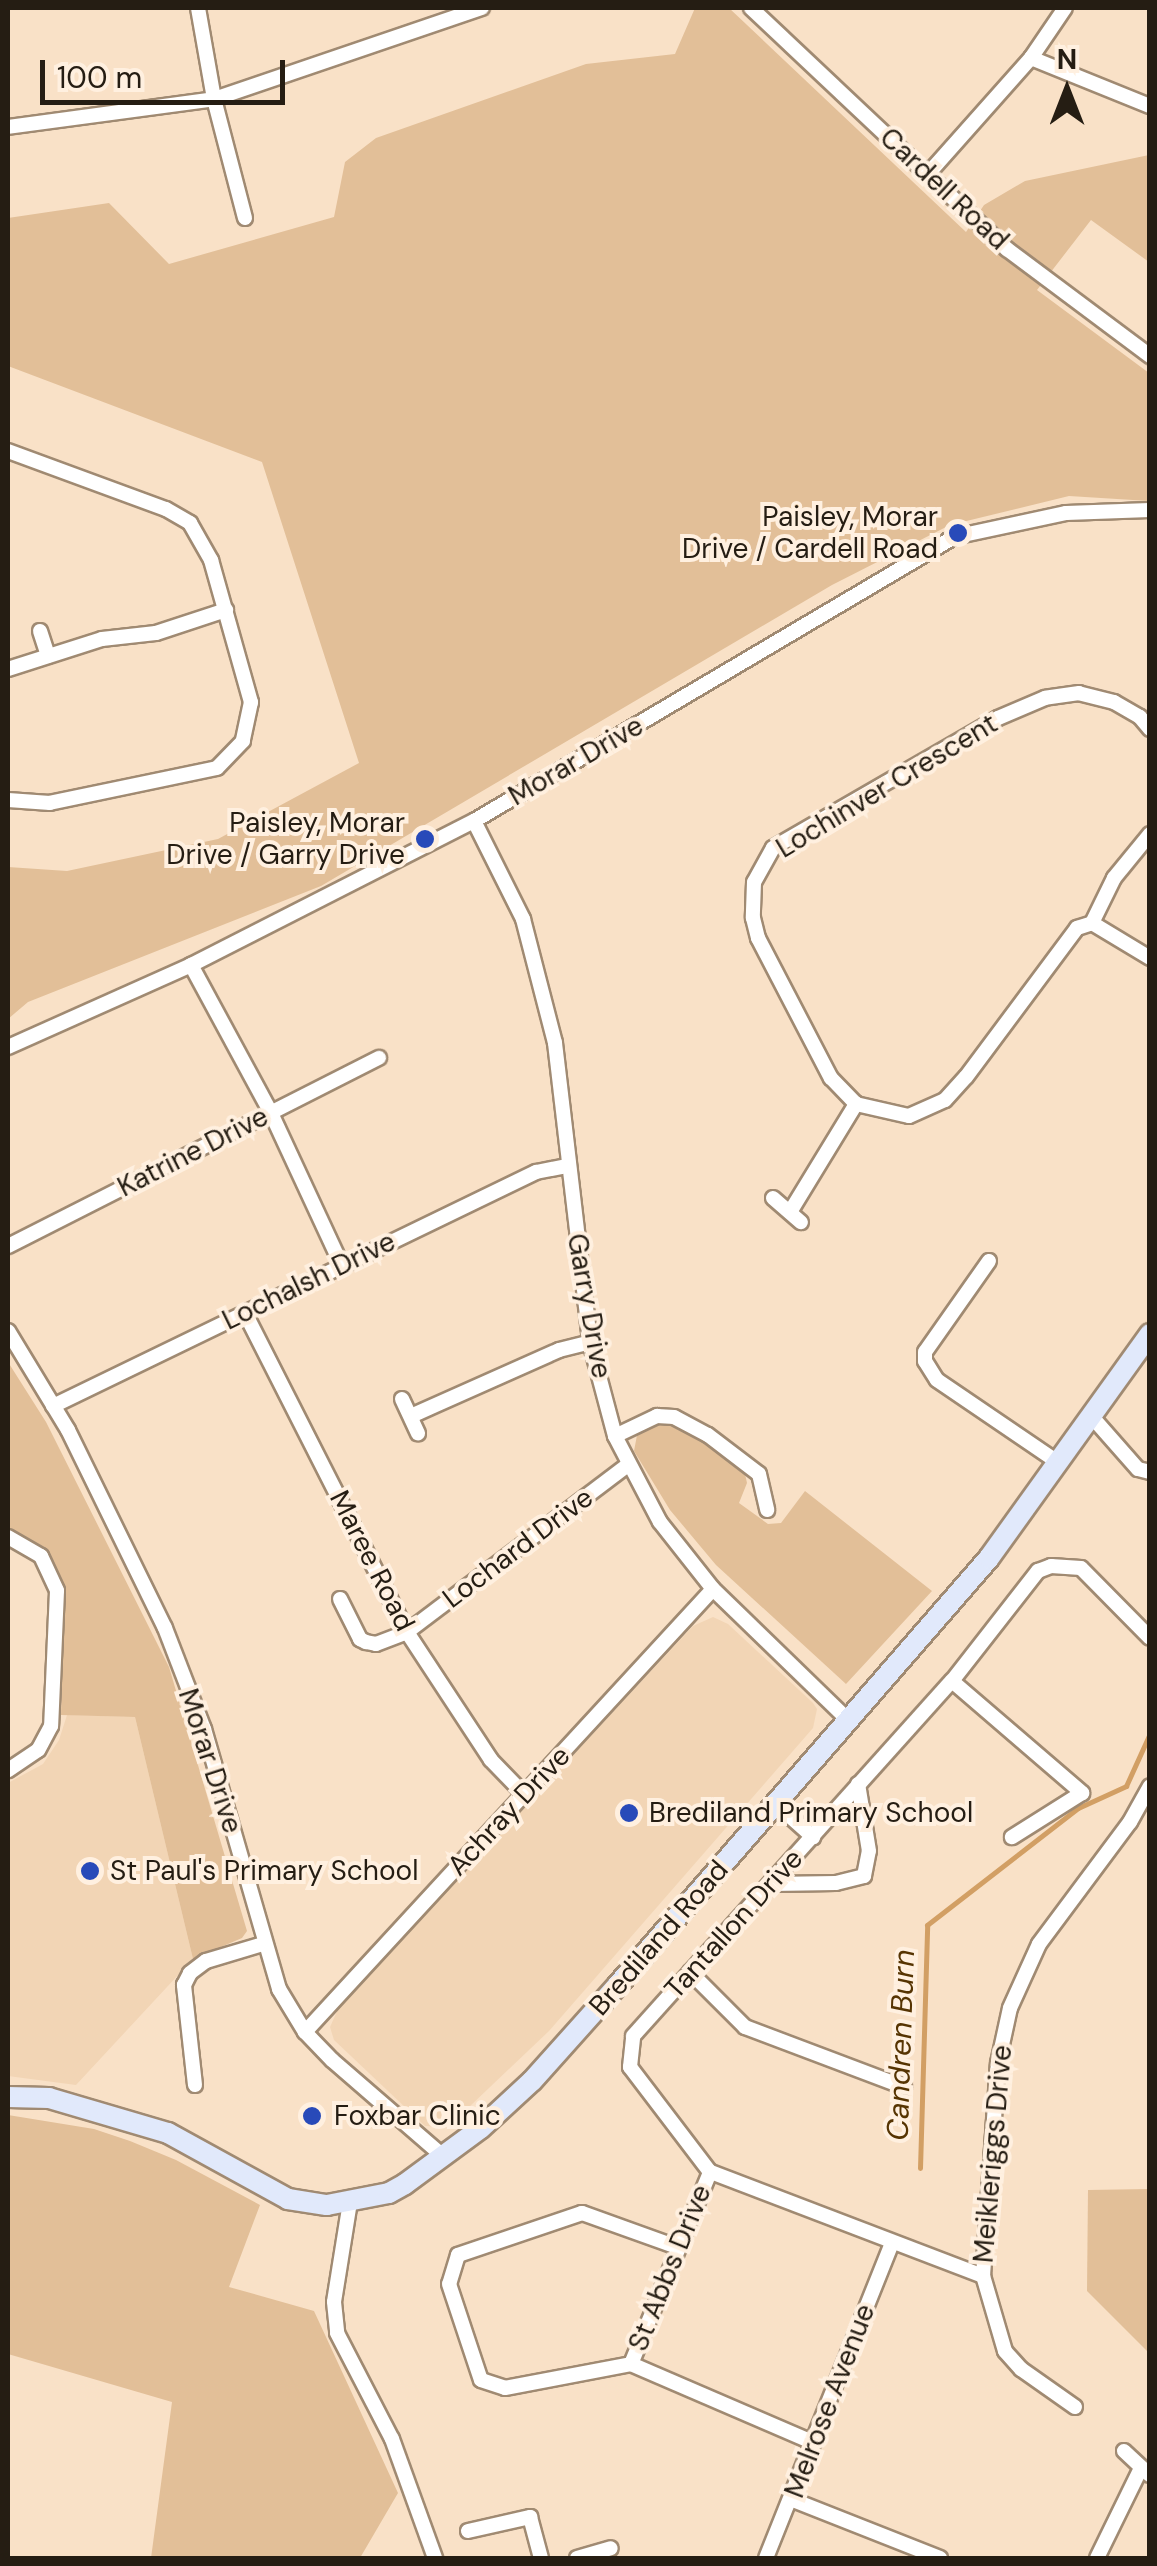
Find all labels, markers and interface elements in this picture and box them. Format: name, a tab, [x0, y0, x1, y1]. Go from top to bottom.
scale bar	[45, 40, 290, 102]
north arrow	[1017, 40, 1117, 140]
text: N	[1057, 41, 1077, 78]
text: 100 m	[57, 58, 142, 97]
street label: Cardell Road	[873, 121, 1015, 257]
place label: Paisley, Morar Drive / Cardell Road	[682, 500, 938, 566]
marker: Paisley, Morar Drive / Cardell Road	[947, 522, 969, 544]
street label: Lochinver Crescent	[770, 707, 1004, 865]
street label: Morar Drive	[503, 709, 649, 813]
place label: Paisley, Morar Drive / Garry Drive	[166, 806, 405, 872]
marker: Paisley, Morar Drive / Garry Drive	[414, 828, 436, 850]
street label: Katrine Drive	[112, 1100, 274, 1204]
street label: Lochalsh Drive	[217, 1225, 401, 1337]
street label: Garry Drive	[560, 1231, 618, 1381]
street label: Lochard Drive	[436, 1481, 600, 1615]
street label: Maree Road	[322, 1485, 422, 1637]
street label: Morar Drive	[171, 1685, 249, 1837]
street label: Achray Drive	[441, 1739, 577, 1883]
place label: Brediland Primary School	[649, 1796, 973, 1830]
marker: Brediland Primary School	[618, 1802, 640, 1824]
street label: Tantallon Drive	[658, 1842, 810, 2006]
place label: St Paul's Primary School	[110, 1854, 418, 1888]
street label: Brediland Road	[582, 1854, 736, 2022]
marker: St Paul's Primary School	[79, 1860, 101, 1882]
water label: Candren Burn	[880, 1949, 922, 2141]
street label: Meikleriggs Drive	[967, 2044, 1019, 2264]
place label: Foxbar Clinic	[334, 2099, 501, 2133]
marker: Foxbar Clinic	[299, 2103, 325, 2129]
street label: St Abbs Drive	[621, 2180, 719, 2356]
street label: Melrose Avenue	[778, 2299, 882, 2503]

